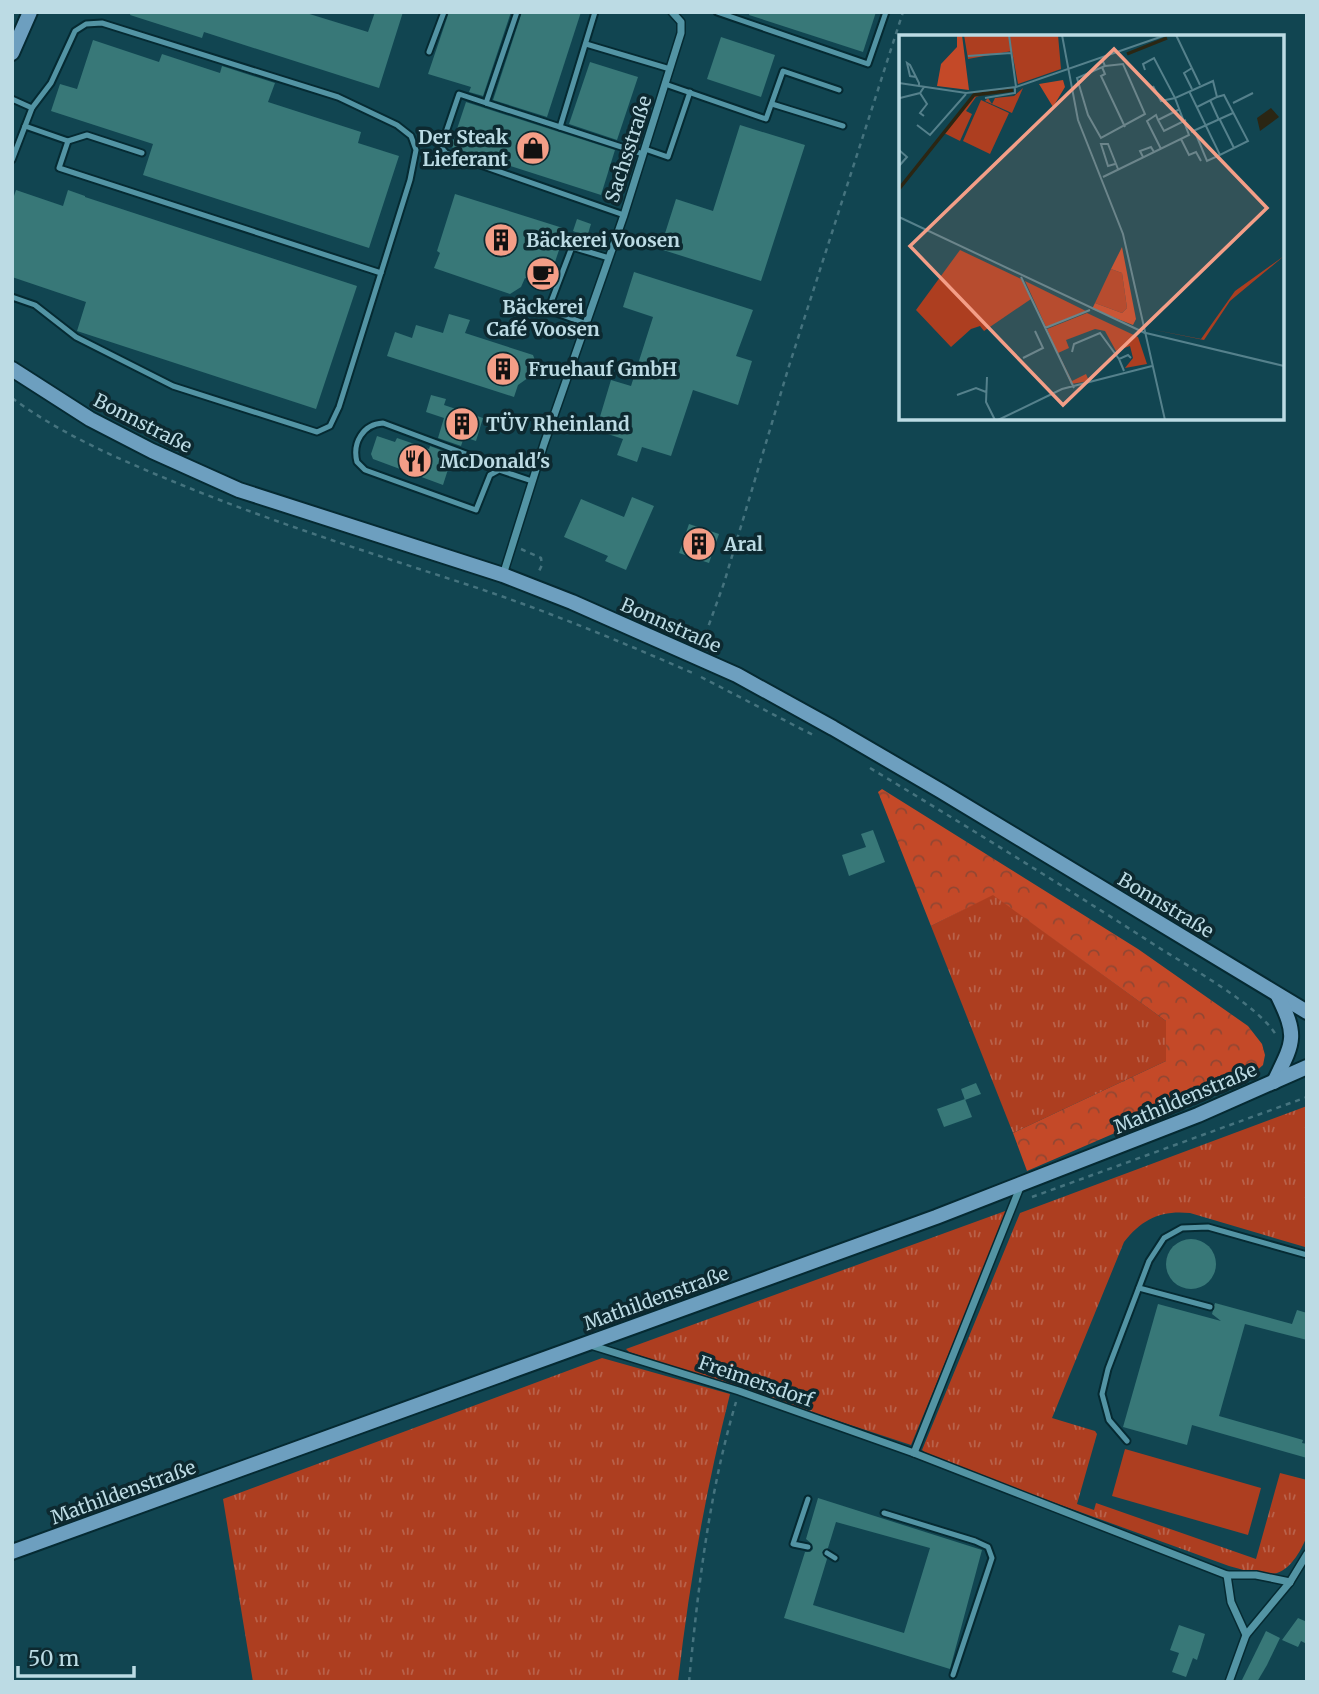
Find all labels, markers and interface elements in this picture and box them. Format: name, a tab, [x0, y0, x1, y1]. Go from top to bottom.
inset map	[899, 35, 1284, 420]
street label: Sachsstraße	[599, 92, 657, 205]
place label: Der Steak Lieferant	[418, 125, 509, 171]
shop icon: Der Steak Lieferant	[514, 129, 552, 167]
building icon: Bäckerei Voosen	[482, 221, 520, 259]
place label: Bäckerei Voosen	[526, 228, 680, 252]
cafe icon: Bäckerei Café Voosen	[524, 255, 562, 293]
place label: Bäckerei Café Voosen	[486, 295, 600, 341]
building icon: Fruehauf GmbH	[484, 350, 522, 388]
place label: Fruehauf GmbH	[528, 357, 677, 381]
street label: Bonnstraße	[90, 388, 196, 458]
building icon: TÜV Rheinland	[443, 405, 481, 443]
place label: TÜV Rheinland	[486, 412, 630, 436]
restaurant icon: McDonald's	[396, 442, 434, 480]
place label: McDonald's	[440, 449, 550, 473]
building icon: Aral	[680, 525, 718, 563]
place label: Aral	[723, 532, 763, 556]
street label: Bonnstraße	[617, 592, 725, 658]
street label: Bonnstraße	[1114, 867, 1218, 943]
street label: Mathildenstraße	[1110, 1057, 1260, 1139]
street label: Mathildenstraße	[580, 1261, 732, 1335]
street label: Freimersdorf	[695, 1350, 817, 1412]
street label: Mathildenstraße	[47, 1455, 199, 1529]
scale bar	[18, 1634, 133, 1678]
text: 50 m	[28, 1645, 79, 1672]

